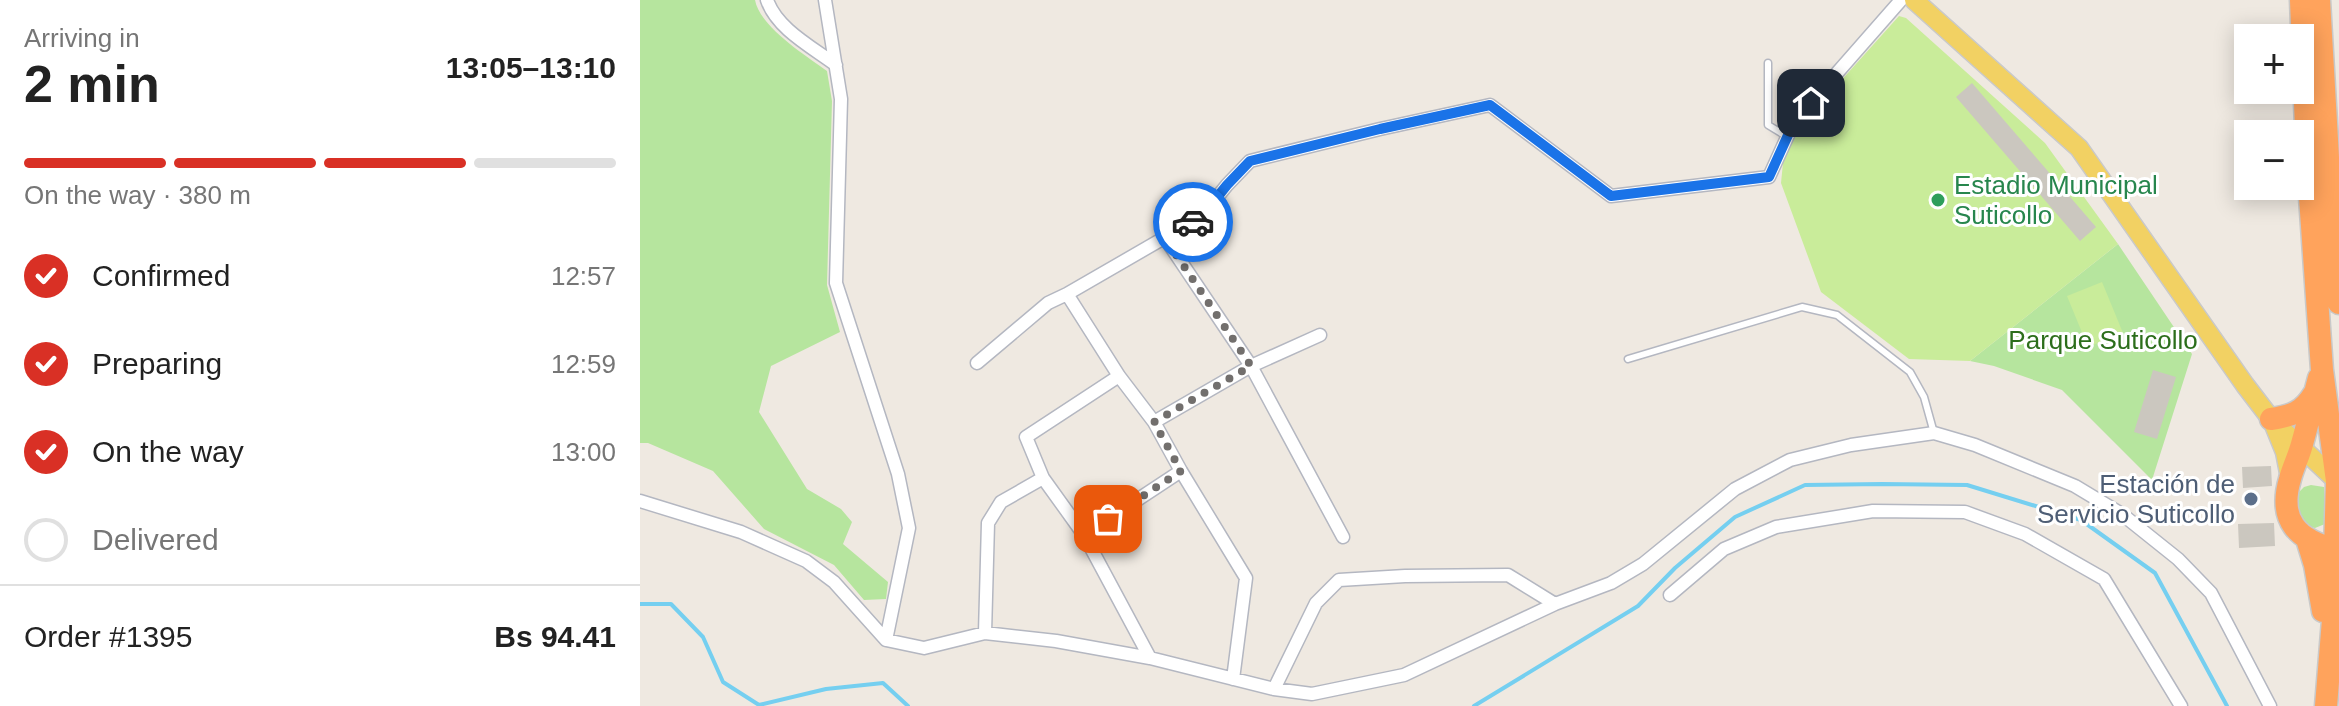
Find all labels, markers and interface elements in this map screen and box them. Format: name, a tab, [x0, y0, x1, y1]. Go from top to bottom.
text: Arriving in	[24, 23, 140, 53]
map controls	[2234, 24, 2314, 200]
button: +	[2234, 24, 2314, 104]
text: 13:05–13:10	[446, 51, 616, 84]
text: 2 min	[24, 55, 160, 113]
pin	[1777, 69, 1845, 137]
icon: home	[1789, 81, 1833, 125]
button: −	[2234, 120, 2314, 200]
place label: Estadio Municipal Suticollo	[1954, 170, 2158, 230]
text: On the way · 380 m	[24, 180, 251, 210]
courier	[1153, 182, 1233, 262]
marker: Estadio Municipal Suticollo	[1929, 191, 1947, 209]
icon: car	[1171, 200, 1215, 244]
icon: check	[24, 254, 68, 298]
text: Confirmed	[92, 259, 230, 292]
text: 12:57	[551, 261, 616, 291]
park label: Parque Suticollo	[2008, 325, 2198, 355]
icon: check	[24, 342, 68, 386]
text: Preparing	[92, 347, 222, 380]
text: 12:59	[551, 349, 616, 379]
icon: check	[24, 430, 68, 474]
text: On the way	[92, 435, 244, 468]
text: 13:00	[551, 437, 616, 467]
place label: Estación de Servicio Suticollo	[2037, 469, 2235, 529]
pin	[1074, 485, 1142, 553]
marker: Estación de Servicio Suticollo	[2242, 490, 2260, 508]
icon: bag	[1086, 497, 1130, 541]
text: Delivered	[92, 523, 219, 556]
text: Order #1395	[24, 620, 192, 653]
text: Bs 94.41	[494, 620, 616, 653]

